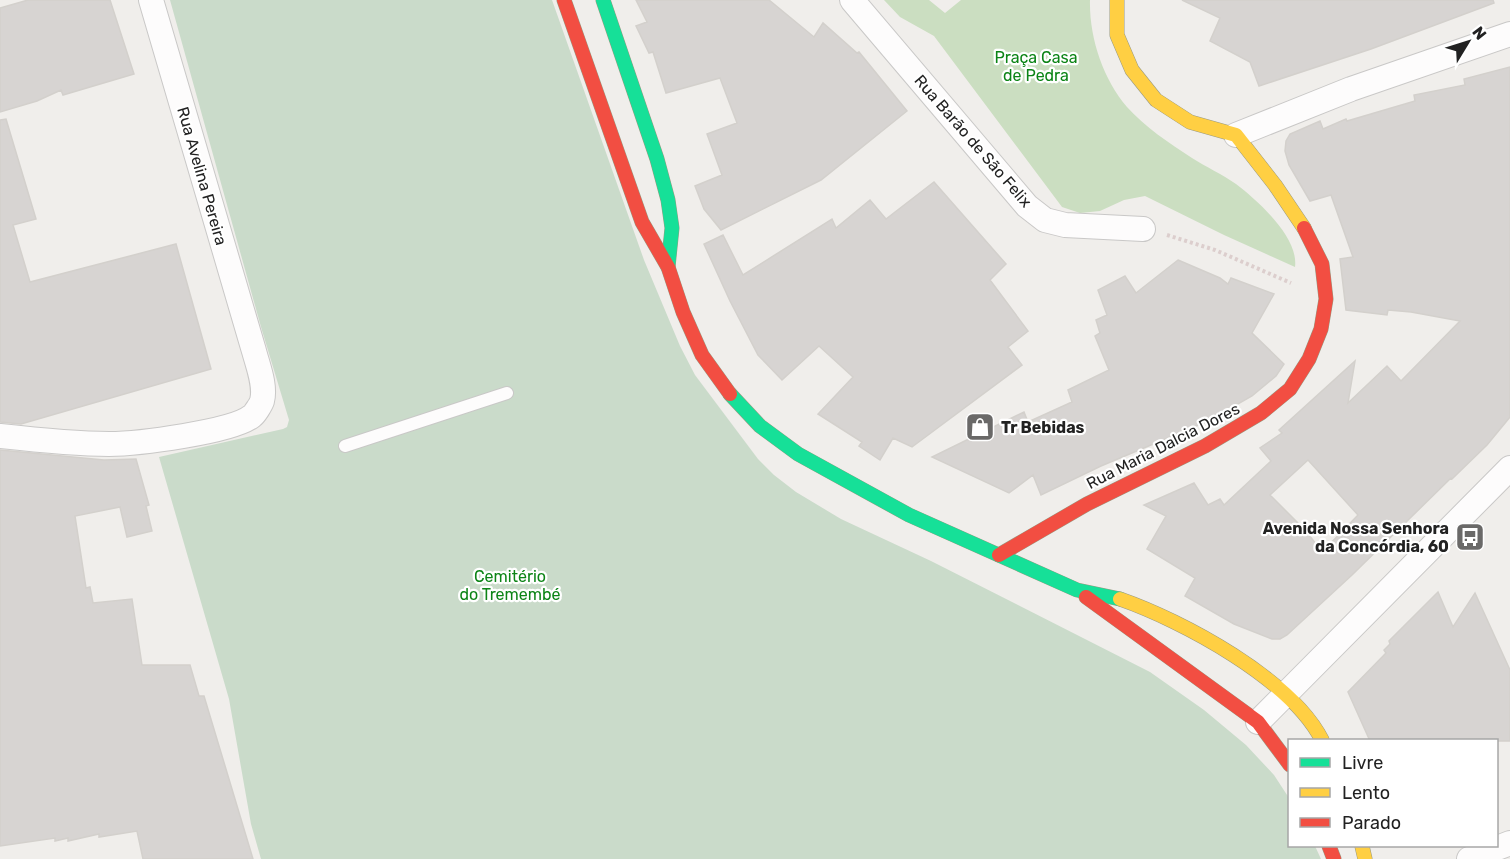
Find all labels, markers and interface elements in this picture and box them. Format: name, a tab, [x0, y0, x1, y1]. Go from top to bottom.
north arrow	[1438, 12, 1498, 72]
text: N	[1468, 23, 1490, 43]
park label: Praça Casa de Pedra	[994, 48, 1078, 85]
street label: Rua Barão de São Felix	[910, 71, 1036, 211]
street label: Rua Avelina Pereira	[173, 105, 231, 247]
street label: Rua Maria Dalcia Dores	[1083, 399, 1243, 493]
shop icon: Tr Bebidas	[964, 411, 996, 443]
place label: Tr Bebidas	[1001, 418, 1085, 437]
place label: Avenida Nossa Senhora da Concórdia, 60	[1263, 519, 1449, 556]
bus stop icon: Avenida Nossa Senhora da Concórdia, 60	[1454, 521, 1486, 553]
park label: Cemitério do Tremembé	[460, 567, 561, 604]
legend	[1288, 739, 1498, 847]
text: Livre	[1342, 752, 1383, 774]
text: Lento	[1342, 782, 1390, 804]
text: Parado	[1342, 812, 1401, 834]

